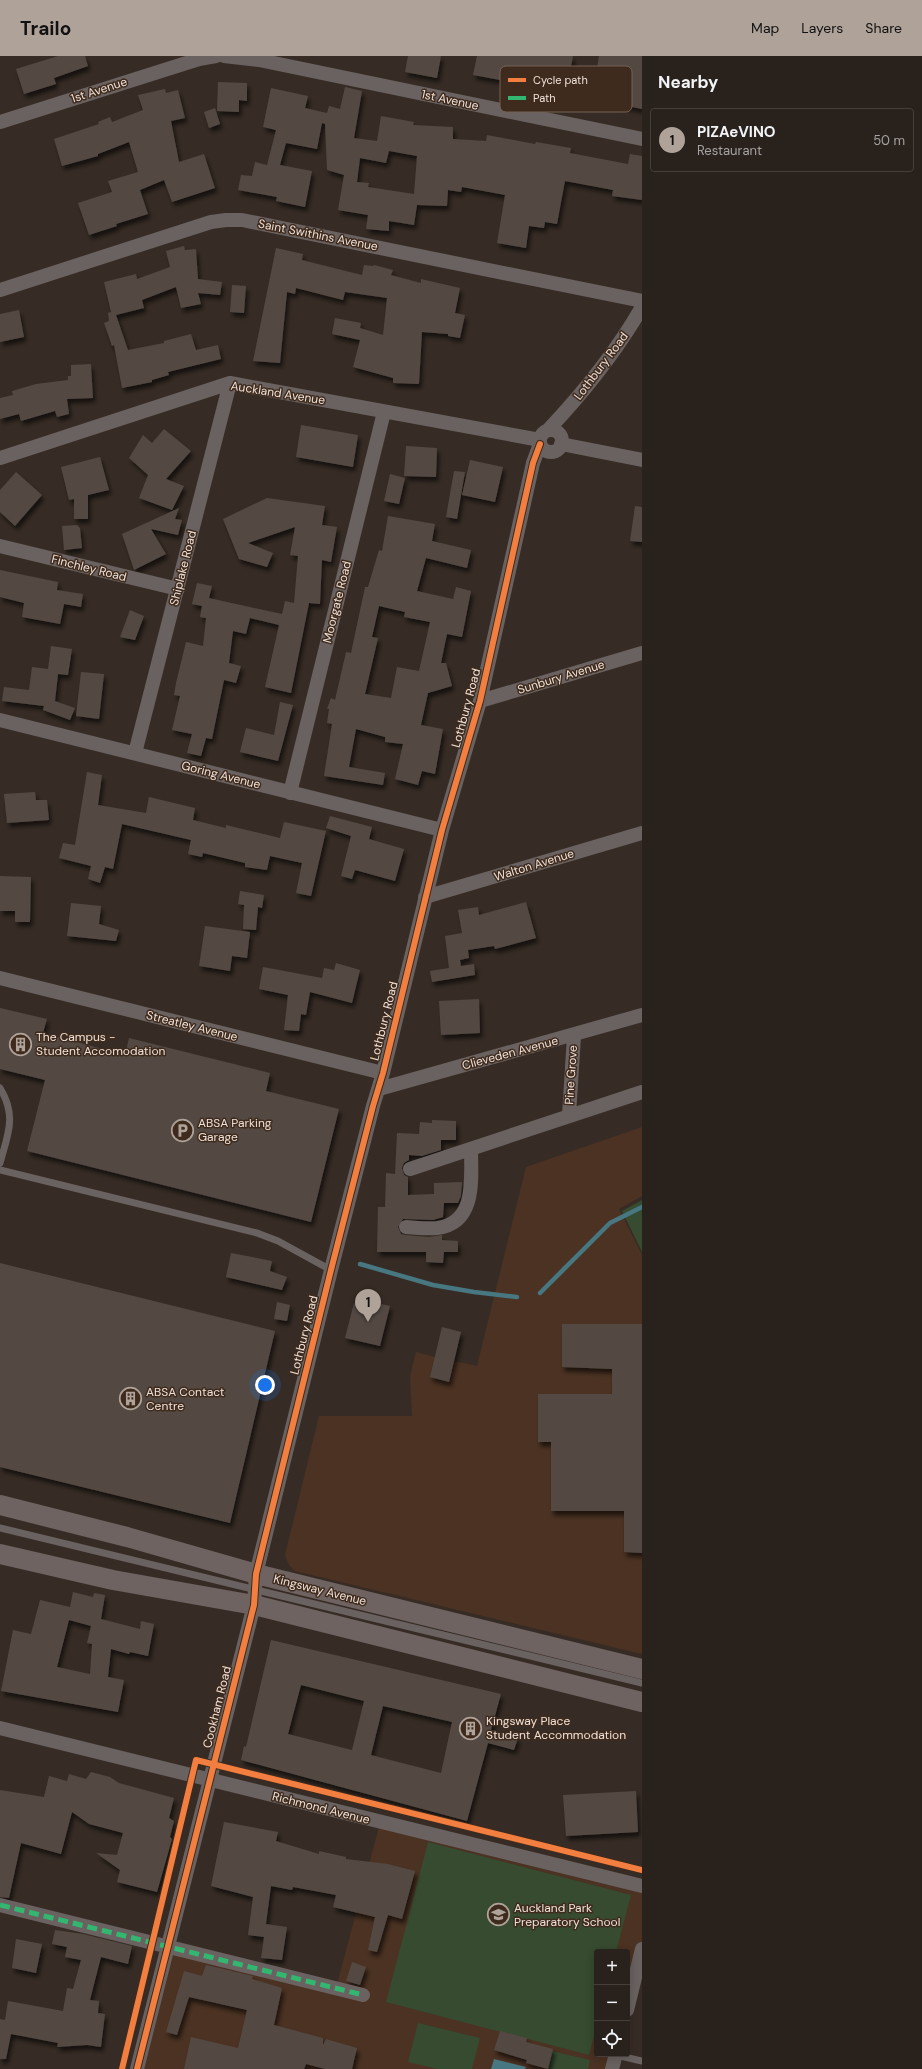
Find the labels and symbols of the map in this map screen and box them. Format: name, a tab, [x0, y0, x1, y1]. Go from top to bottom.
legend	[500, 66, 632, 112]
street label: 1st Avenue	[69, 73, 129, 107]
text: Cycle path	[533, 73, 588, 87]
street label: 1st Avenue	[420, 86, 480, 114]
text: Path	[533, 91, 556, 105]
street label: Saint Swithins Avenue	[257, 216, 379, 254]
street label: Lothbury Road	[570, 329, 632, 403]
street label: Auckland Avenue	[230, 378, 326, 408]
street label: Shiplake Road	[166, 529, 200, 607]
street label: Finchley Road	[50, 551, 128, 585]
street label: Moorgate Road	[319, 559, 355, 645]
street label: Sunbury Avenue	[516, 656, 607, 698]
street label: Lothbury Road	[448, 667, 484, 749]
street label: Goring Avenue	[180, 757, 262, 793]
street label: Walton Avenue	[492, 845, 576, 885]
street label: Lothbury Road	[366, 980, 402, 1062]
street label: Streatley Avenue	[145, 1007, 240, 1045]
place label: The Campus - Student Accomodation	[36, 1029, 166, 1059]
building icon: The Campus - Student Accomodation	[7, 1031, 33, 1057]
street label: Clieveden Avenue	[460, 1032, 560, 1074]
street label: Pine Grove	[561, 1044, 581, 1105]
place label: ABSA Parking Garage	[198, 1115, 272, 1145]
parking icon: ABSA Parking Garage	[170, 1117, 196, 1143]
pin: 1	[355, 1289, 381, 1322]
street label: Lothbury Road	[286, 1294, 322, 1376]
your location	[255, 1375, 275, 1395]
place label: ABSA Contact Centre	[146, 1384, 225, 1414]
building icon: ABSA Contact Centre	[117, 1386, 143, 1412]
street label: Kingsway Avenue	[272, 1571, 368, 1609]
street label: Cookham Road	[199, 1664, 235, 1750]
place label: Kingsway Place Student Accommodation	[486, 1713, 626, 1743]
building icon: Kingsway Place Student Accommodation	[458, 1715, 484, 1741]
street label: Richmond Avenue	[271, 1788, 372, 1828]
place label: Auckland Park Preparatory School	[514, 1900, 620, 1930]
school or university icon: Auckland Park Preparatory School	[486, 1902, 512, 1928]

